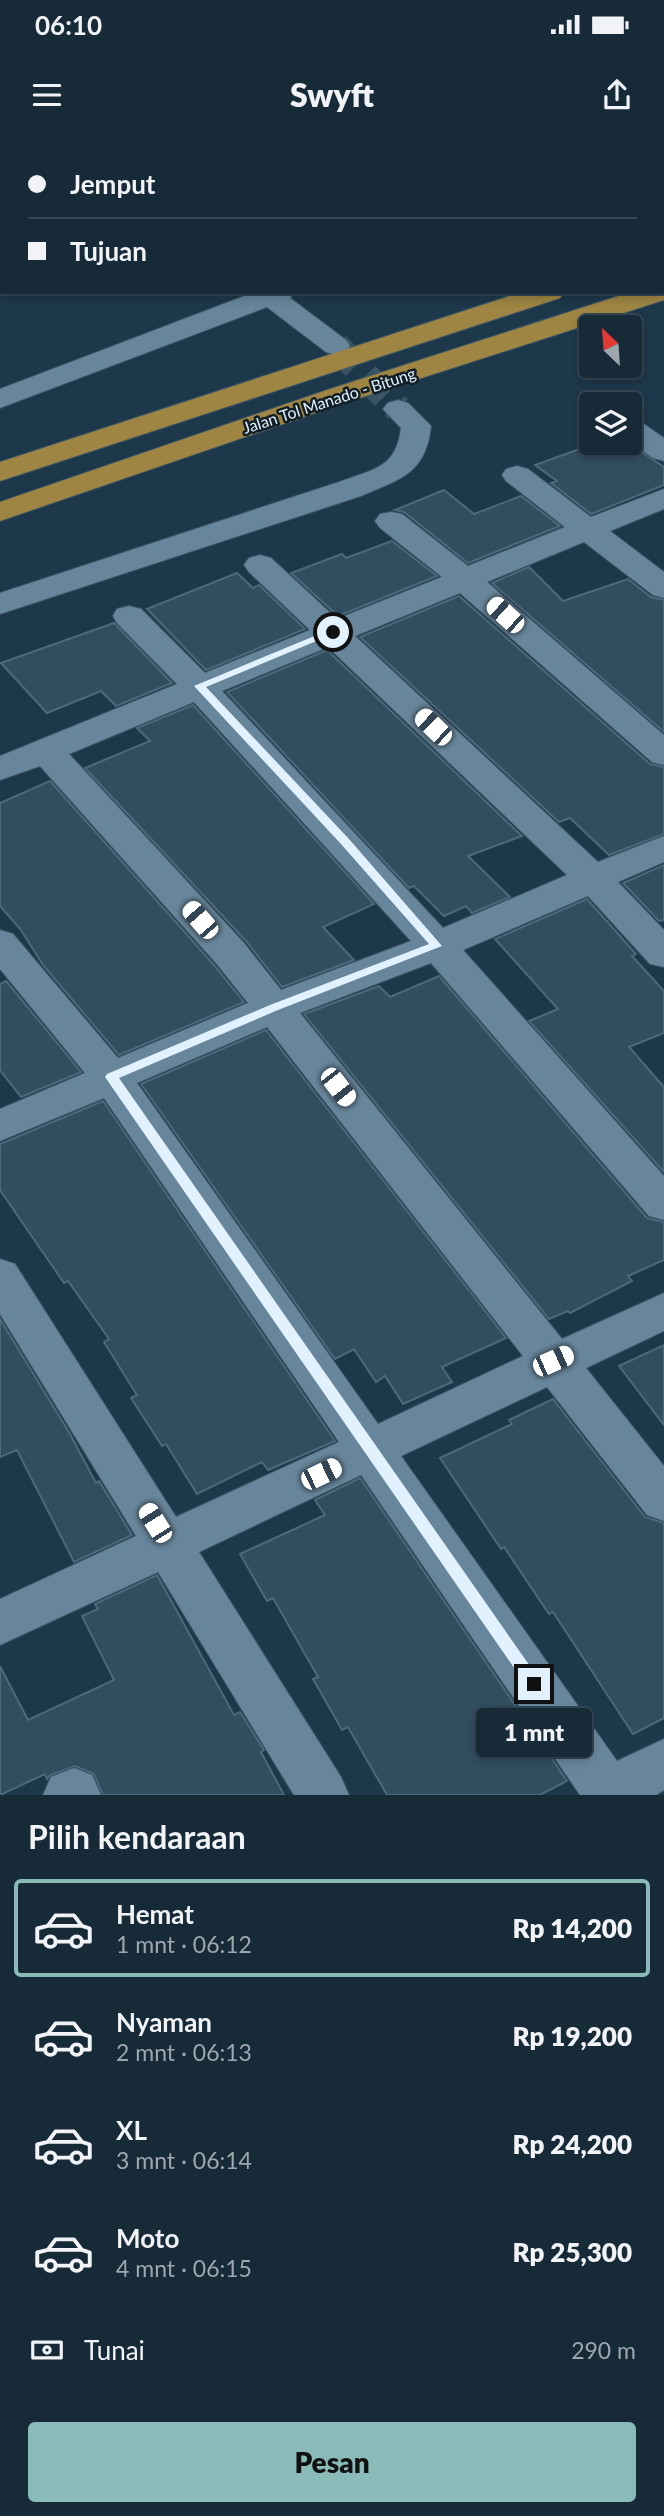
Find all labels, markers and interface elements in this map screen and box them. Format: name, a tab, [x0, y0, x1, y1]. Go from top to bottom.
text: 06:10	[35, 9, 102, 41]
text: Swyft	[290, 75, 374, 114]
icon: menu	[28, 76, 66, 114]
icon: share	[598, 76, 636, 114]
text: Jemput	[70, 168, 156, 200]
text: Tujuan	[70, 235, 147, 267]
north arrow	[579, 315, 642, 378]
map controls	[579, 315, 642, 455]
street label: Jalan Tol Manado - Bitung	[240, 363, 418, 437]
button: layers	[579, 392, 642, 455]
car	[483, 593, 528, 637]
route start	[317, 616, 349, 648]
car	[411, 705, 456, 749]
car	[179, 897, 222, 943]
car	[317, 1064, 360, 1110]
car	[530, 1343, 577, 1379]
car	[298, 1455, 345, 1493]
car	[135, 1500, 176, 1546]
route end	[518, 1668, 550, 1700]
callout: 1 mnt	[476, 1708, 592, 1758]
text: 1 mnt	[504, 1718, 564, 1746]
text: Pilih kendaraan	[28, 1817, 246, 1856]
icon: car	[32, 1897, 95, 1960]
text: Hemat	[116, 1898, 194, 1930]
text: Rp 14,200	[512, 1912, 632, 1944]
text: 1 mnt · 06:12	[116, 1930, 252, 1958]
icon: car	[32, 2005, 95, 2068]
text: Nyaman	[116, 2006, 212, 2038]
text: Rp 19,200	[512, 2020, 632, 2052]
text: 2 mnt · 06:13	[116, 2038, 252, 2066]
icon: car	[32, 2113, 95, 2176]
text: XL	[116, 2114, 147, 2146]
text: Rp 24,200	[512, 2128, 632, 2160]
text: 3 mnt · 06:14	[116, 2146, 252, 2174]
icon: car	[32, 2221, 95, 2284]
text: Moto	[116, 2222, 179, 2254]
text: Rp 25,300	[512, 2236, 632, 2268]
text: 4 mnt · 06:15	[116, 2254, 252, 2282]
icon: cash	[28, 2331, 66, 2369]
text: Tunai	[84, 2334, 145, 2366]
text: 290 m	[571, 2336, 636, 2364]
button: Pesan	[28, 2422, 636, 2502]

